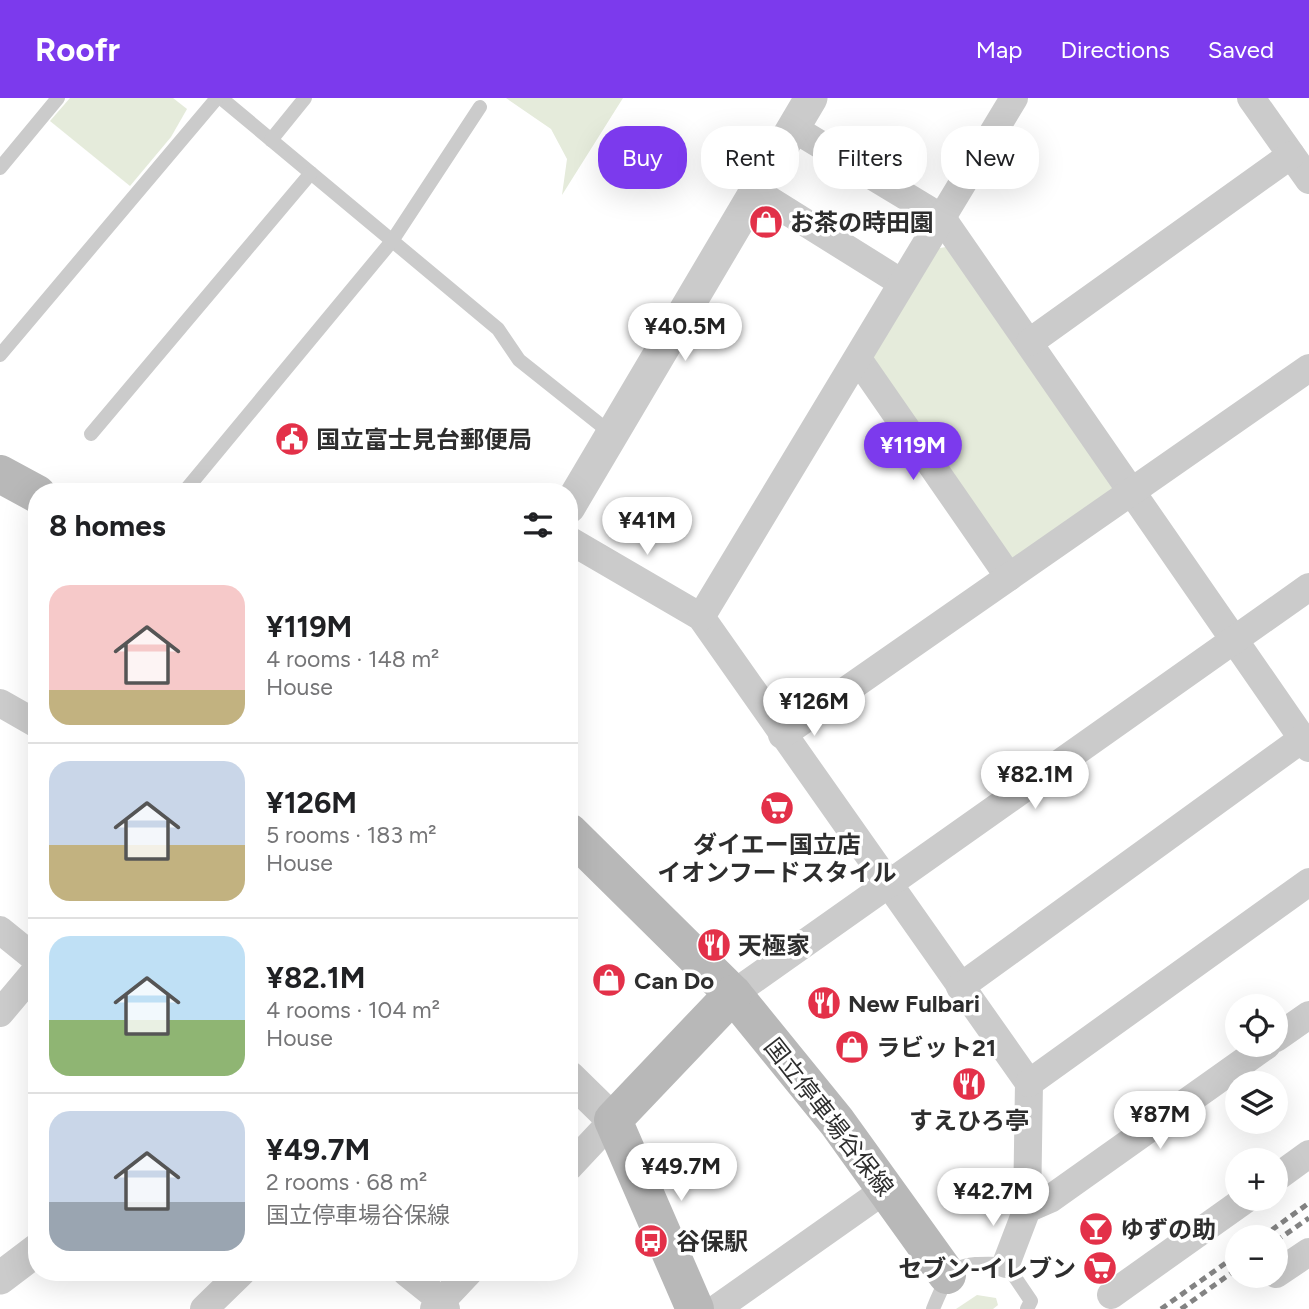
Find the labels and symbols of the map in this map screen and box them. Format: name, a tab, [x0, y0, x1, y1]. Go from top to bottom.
shop icon: お茶の時田園	[747, 203, 785, 241]
place label: お茶の時田園	[790, 208, 934, 237]
pin: ¥40.5M	[628, 303, 742, 363]
public building icon: 国立富士見台郵便局	[273, 420, 311, 458]
pin: ¥119M	[864, 422, 962, 482]
place label: 国立富士見台郵便局	[316, 425, 532, 454]
pin: ¥41M	[606, 498, 688, 557]
pin: ¥126M	[765, 678, 863, 738]
pin: ¥82.1M	[978, 752, 1092, 811]
supermarket icon: ダイエー国立店 イオンフードスタイル	[758, 789, 796, 827]
place label: ダイエー国立店 イオンフードスタイル	[657, 830, 897, 887]
restaurant icon: 天極家	[695, 926, 733, 964]
place label: 天極家	[738, 931, 810, 960]
shop icon: Can Do	[590, 961, 628, 999]
place label: Can Do	[634, 966, 714, 995]
restaurant icon: New Fulbari	[805, 984, 843, 1022]
place label: New Fulbari	[848, 989, 980, 1018]
shop icon: ラビット21	[833, 1028, 871, 1066]
street label: 国立停車場谷保線	[758, 1032, 900, 1202]
place label: ラビット21	[876, 1033, 996, 1062]
restaurant icon: すえひろ亭	[950, 1065, 988, 1103]
pin: ¥87M	[1119, 1091, 1201, 1151]
place label: すえひろ亭	[909, 1106, 1029, 1135]
pin: ¥49.7M	[624, 1144, 738, 1203]
pin: ¥42.7M	[936, 1168, 1050, 1228]
bar icon: ゆずの助	[1077, 1210, 1115, 1248]
place label: ゆずの助	[1120, 1215, 1216, 1244]
bus stop icon: 谷保駅	[632, 1222, 670, 1260]
place label: 谷保駅	[676, 1227, 748, 1256]
supermarket icon: セブン-イレブン	[1081, 1249, 1119, 1287]
place label: セブン-イレブン	[898, 1254, 1076, 1283]

